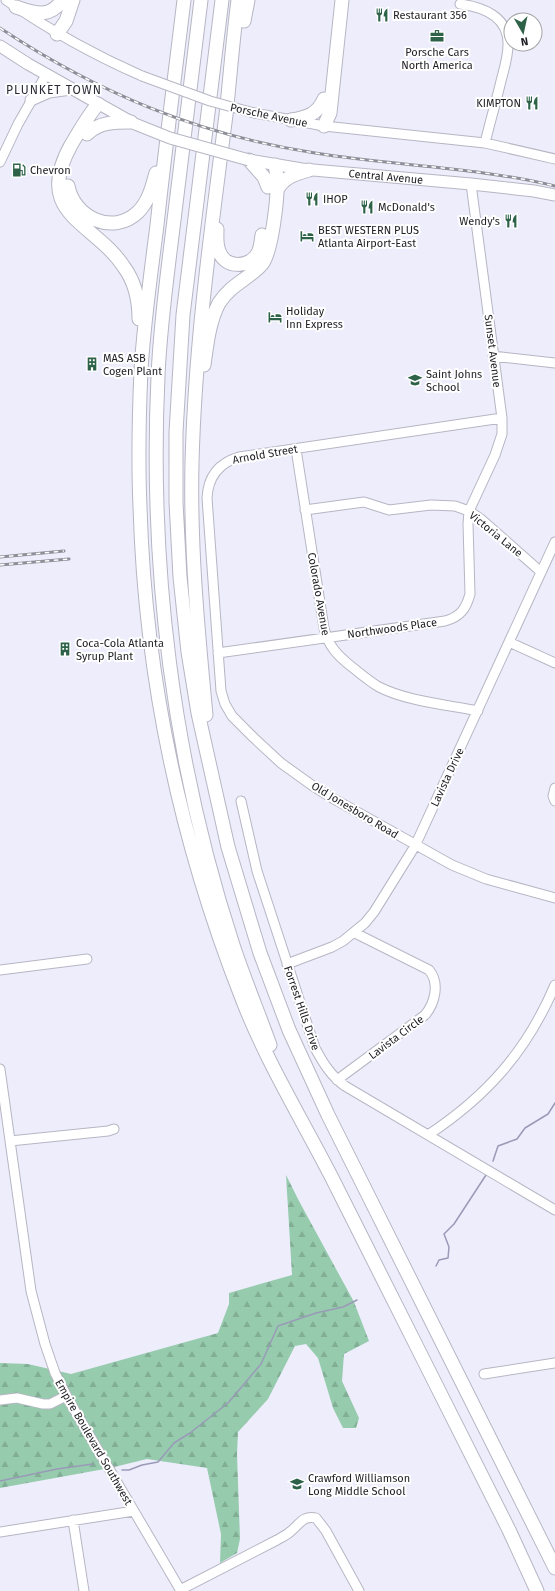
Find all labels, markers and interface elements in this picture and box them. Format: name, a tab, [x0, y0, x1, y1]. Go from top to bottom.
restaurant icon: Restaurant 356	[374, 7, 390, 23]
place label: Restaurant 356	[393, 9, 467, 22]
north arrow	[503, 12, 543, 52]
office icon: Porsche Cars North America	[429, 28, 445, 44]
text: N	[520, 34, 529, 48]
place label: Porsche Cars North America	[401, 46, 473, 72]
district label: PLUNKET TOWN	[6, 83, 102, 97]
restaurant icon: KIMPTON	[524, 95, 540, 111]
place label: KIMPTON	[476, 97, 521, 110]
street label: Porsche Avenue	[229, 101, 309, 130]
fuel station icon: Chevron	[11, 162, 27, 178]
place label: Chevron	[30, 164, 71, 177]
street label: Central Avenue	[348, 167, 424, 187]
restaurant icon: IHOP	[304, 191, 320, 207]
place label: IHOP	[323, 193, 348, 206]
restaurant icon: McDonald's	[359, 199, 375, 215]
place label: McDonald's	[378, 201, 435, 214]
restaurant icon: Wendy's	[503, 213, 519, 229]
place label: Wendy's	[459, 215, 500, 228]
place label: BEST WESTERN PLUS Atlanta Airport-East	[318, 224, 419, 250]
hotel icon: BEST WESTERN PLUS Atlanta Airport-East	[299, 228, 315, 244]
place label: Holiday Inn Express	[286, 305, 343, 331]
hotel icon: Holiday Inn Express	[267, 309, 283, 325]
street label: Sunset Avenue	[482, 314, 503, 388]
place label: MAS ASB Cogen Plant	[103, 352, 162, 378]
building icon: MAS ASB Cogen Plant	[84, 356, 100, 372]
place label: Saint Johns School	[426, 368, 482, 394]
school or university icon: Saint Johns School	[407, 372, 423, 388]
street label: Arnold Street	[231, 442, 299, 467]
street label: Victoria Lane	[466, 509, 525, 560]
street label: Colorado Avenue	[305, 551, 332, 637]
street label: Northwoods Place	[346, 616, 438, 641]
place label: Coca-Cola Atlanta Syrup Plant	[76, 637, 164, 663]
building icon: Coca-Cola Atlanta Syrup Plant	[57, 641, 73, 657]
street label: Lavista Drive	[428, 746, 467, 809]
street label: Old Jonesboro Road	[309, 779, 401, 842]
street label: Forrest Hills Drive	[281, 964, 322, 1052]
street label: Lavista Circle	[366, 1013, 426, 1062]
street label: Empire Boulevard Southwest	[52, 1377, 135, 1508]
place label: Crawford Williamson Long Middle School	[308, 1472, 410, 1498]
school or university icon: Crawford Williamson Long Middle School	[289, 1476, 305, 1492]

